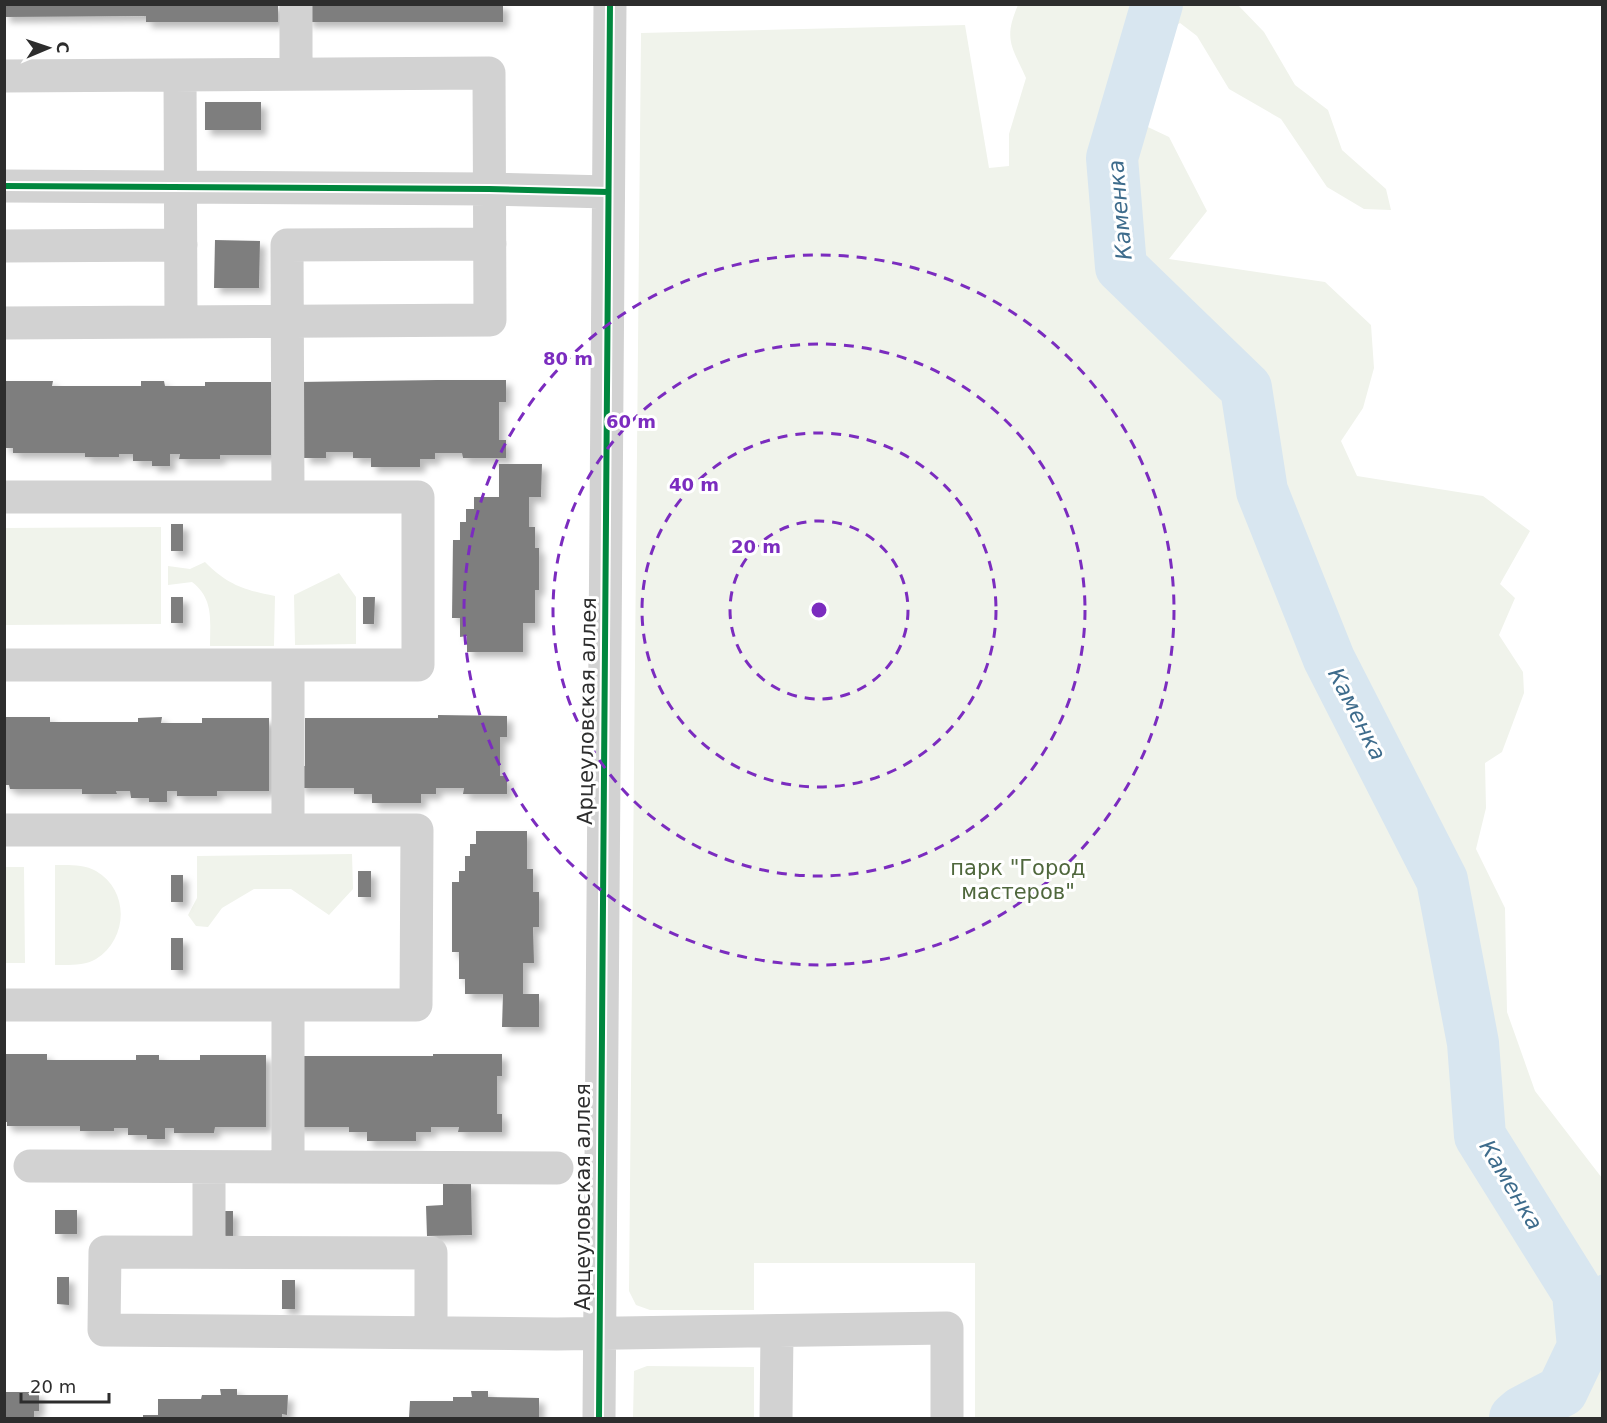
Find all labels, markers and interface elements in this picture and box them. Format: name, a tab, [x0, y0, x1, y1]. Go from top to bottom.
north arrow	[18, 18, 78, 78]
text: С	[53, 41, 72, 54]
water label: Каменка	[1103, 159, 1137, 261]
text: 80 m	[543, 348, 593, 369]
text: 60 m	[606, 411, 656, 432]
text: 40 m	[669, 474, 719, 495]
text: 20 m	[731, 536, 781, 557]
street label: Арцеуловская аллея	[573, 597, 601, 825]
centre of rings	[809, 600, 829, 620]
water label: Каменка	[1323, 664, 1391, 764]
park label: парк "Город мастеров"	[950, 856, 1086, 904]
street label: Арцеуловская аллея	[571, 1083, 595, 1311]
water label: Каменка	[1474, 1136, 1548, 1234]
scale bar	[21, 1366, 110, 1404]
text: 20 m	[30, 1376, 76, 1397]

